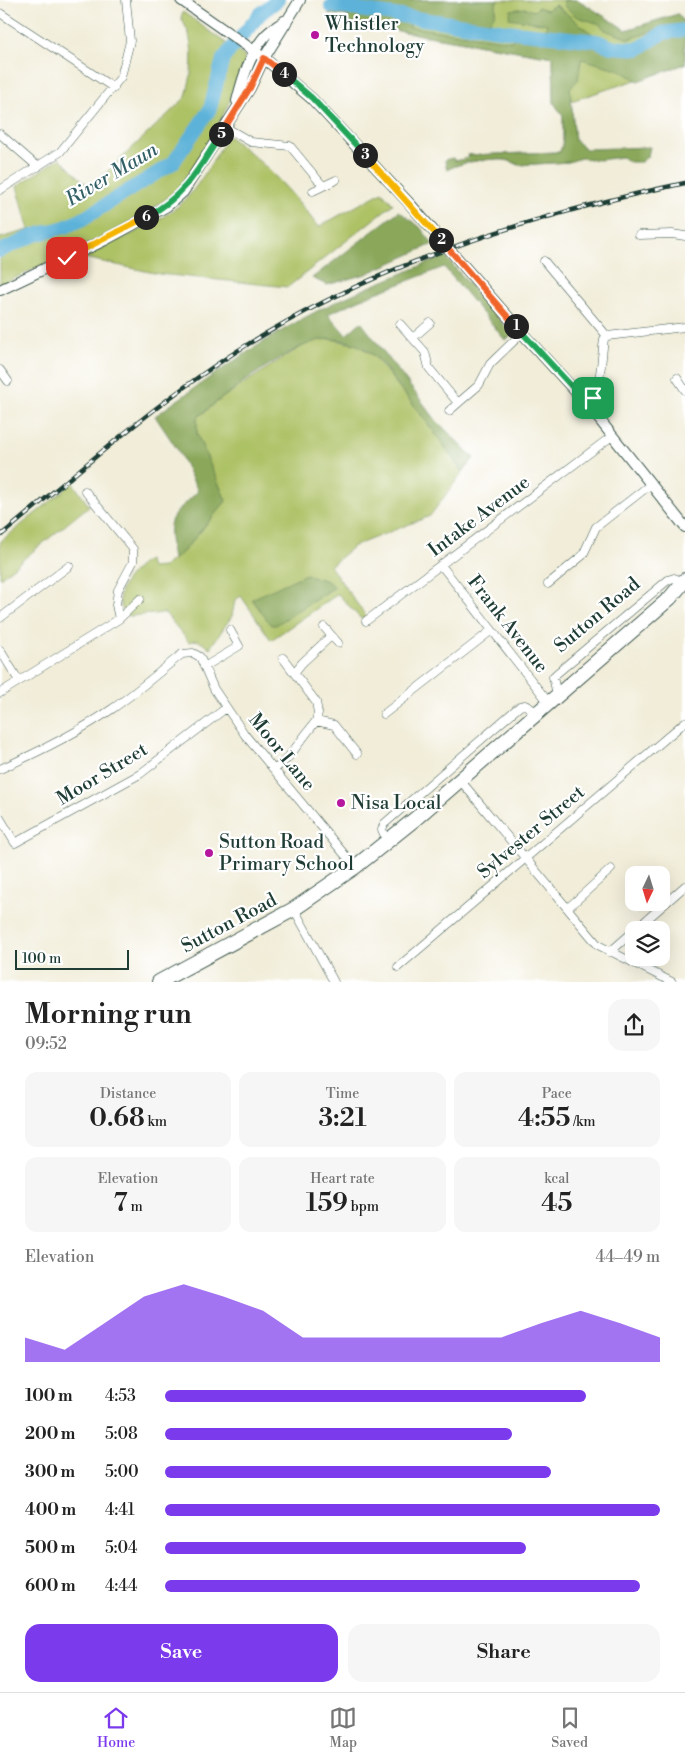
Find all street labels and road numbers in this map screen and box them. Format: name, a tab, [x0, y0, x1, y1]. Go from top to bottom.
street label: Intake Avenue	[423, 470, 535, 562]
street label: Frank Avenue	[462, 570, 554, 678]
street label: Sutton Road	[549, 572, 645, 658]
street label: Moor Lane	[243, 708, 321, 796]
street label: Moor Street	[52, 737, 152, 811]
street label: Sylvester Street	[472, 780, 590, 884]
street label: Sutton Road	[177, 888, 281, 958]

